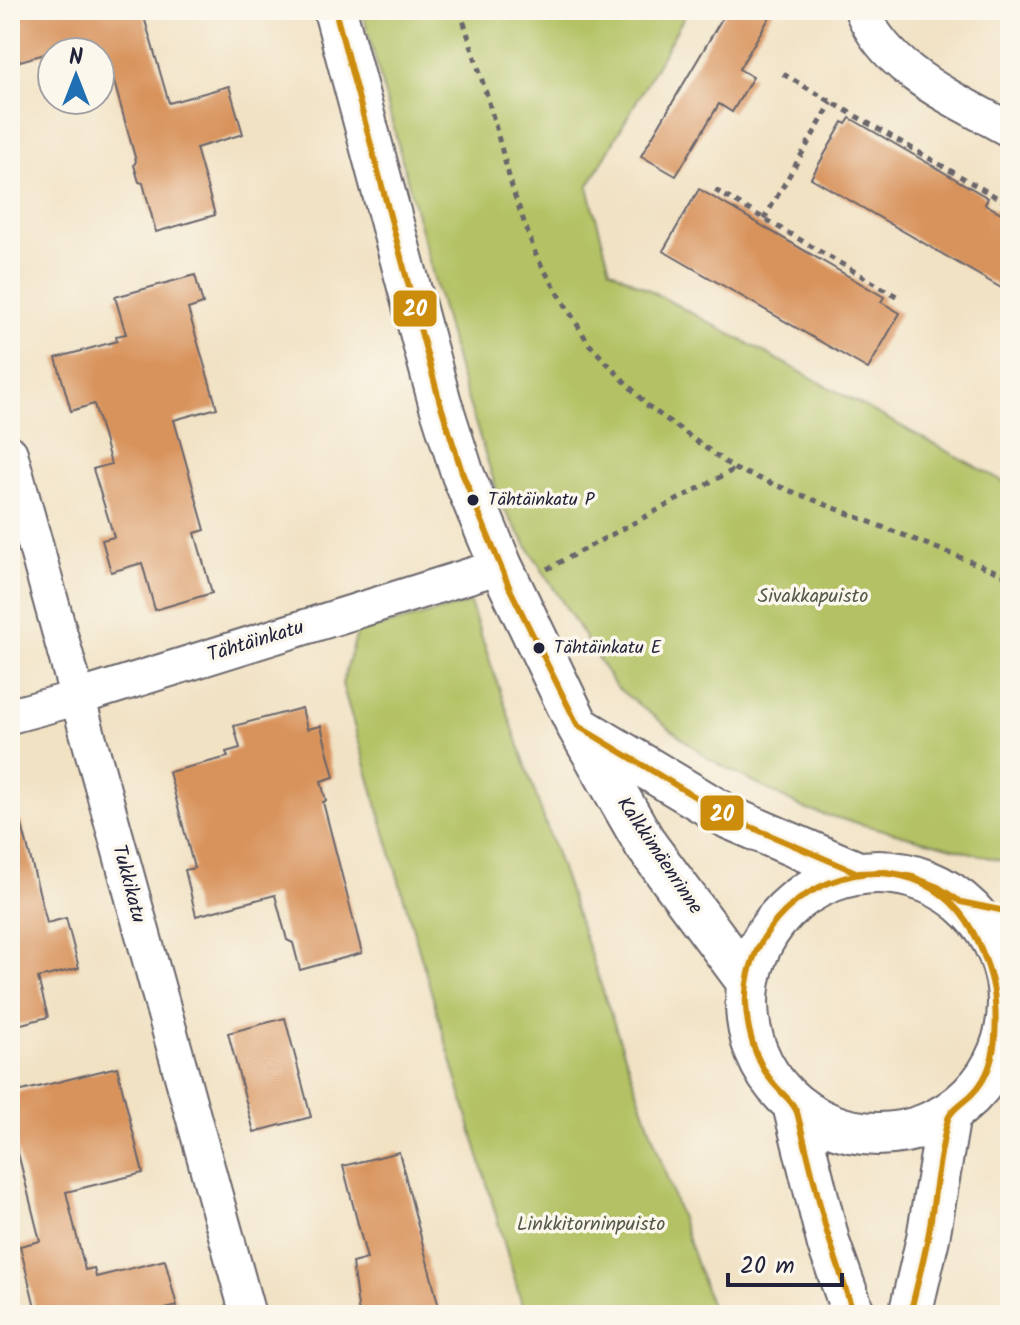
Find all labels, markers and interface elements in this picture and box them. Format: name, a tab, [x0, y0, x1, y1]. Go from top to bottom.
north arrow	[36, 36, 116, 116]
text: N	[69, 41, 83, 76]
line badge: 20	[392, 289, 438, 328]
text: 20	[403, 293, 428, 328]
place label: Tähtäinkatu P	[488, 486, 596, 515]
marker: Tähtäinkatu P	[465, 492, 481, 508]
park label: Sivakkapuisto	[758, 581, 868, 613]
street label: Tähtäinkatu	[204, 612, 309, 672]
place label: Tähtäinkatu E	[554, 634, 662, 663]
marker: Tähtäinkatu E	[531, 640, 547, 656]
street label: Kalkkimäenrinne	[608, 791, 710, 921]
line badge: 20	[699, 794, 745, 832]
text: 20	[710, 798, 735, 833]
street label: Tukkikatu	[102, 841, 154, 927]
park label: Linkkitorninpuisto	[517, 1209, 665, 1241]
scale bar	[728, 1237, 842, 1287]
text: 20 m	[740, 1247, 795, 1286]

